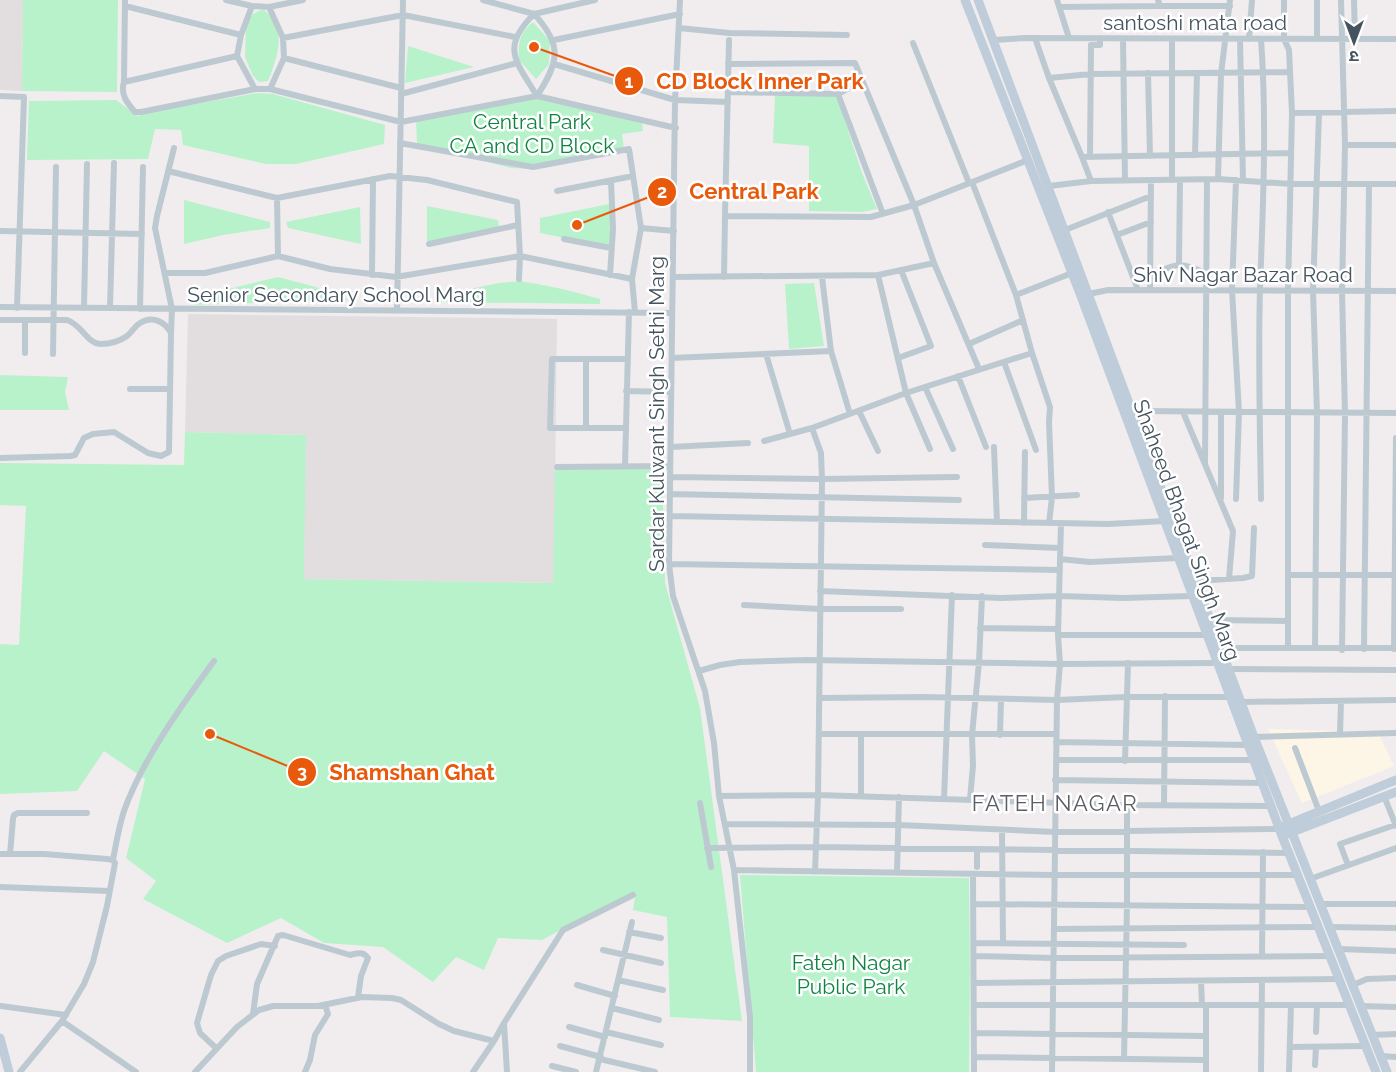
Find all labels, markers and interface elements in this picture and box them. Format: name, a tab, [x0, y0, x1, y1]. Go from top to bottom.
street label: santoshi mata road	[1103, 10, 1287, 35]
north arrow	[1324, 12, 1384, 72]
text: उ	[1349, 47, 1359, 66]
callout: CD Block Inner Park	[614, 61, 876, 101]
text: CD Block Inner Park	[656, 68, 865, 94]
text: 1	[625, 71, 634, 92]
park label: Central Park CA and CD Block	[450, 109, 614, 158]
callout: Central Park	[647, 172, 831, 212]
text: Central Park	[689, 178, 820, 204]
text: 2	[657, 181, 667, 202]
street label: Sardar Kulwant Singh Sethi Marg	[644, 256, 669, 572]
street label: Shiv Nagar Bazar Road	[1133, 262, 1353, 287]
street label: Senior Secondary School Marg	[187, 282, 485, 307]
street label: Shaheed Bhagat Singh Marg	[1128, 396, 1246, 664]
callout: Shamshan Ghat	[287, 752, 507, 792]
text: Shamshan Ghat	[329, 759, 495, 785]
text: 3	[297, 761, 307, 782]
district label: FATEH NAGAR	[972, 790, 1138, 816]
park label: Fateh Nagar Public Park	[792, 950, 911, 999]

